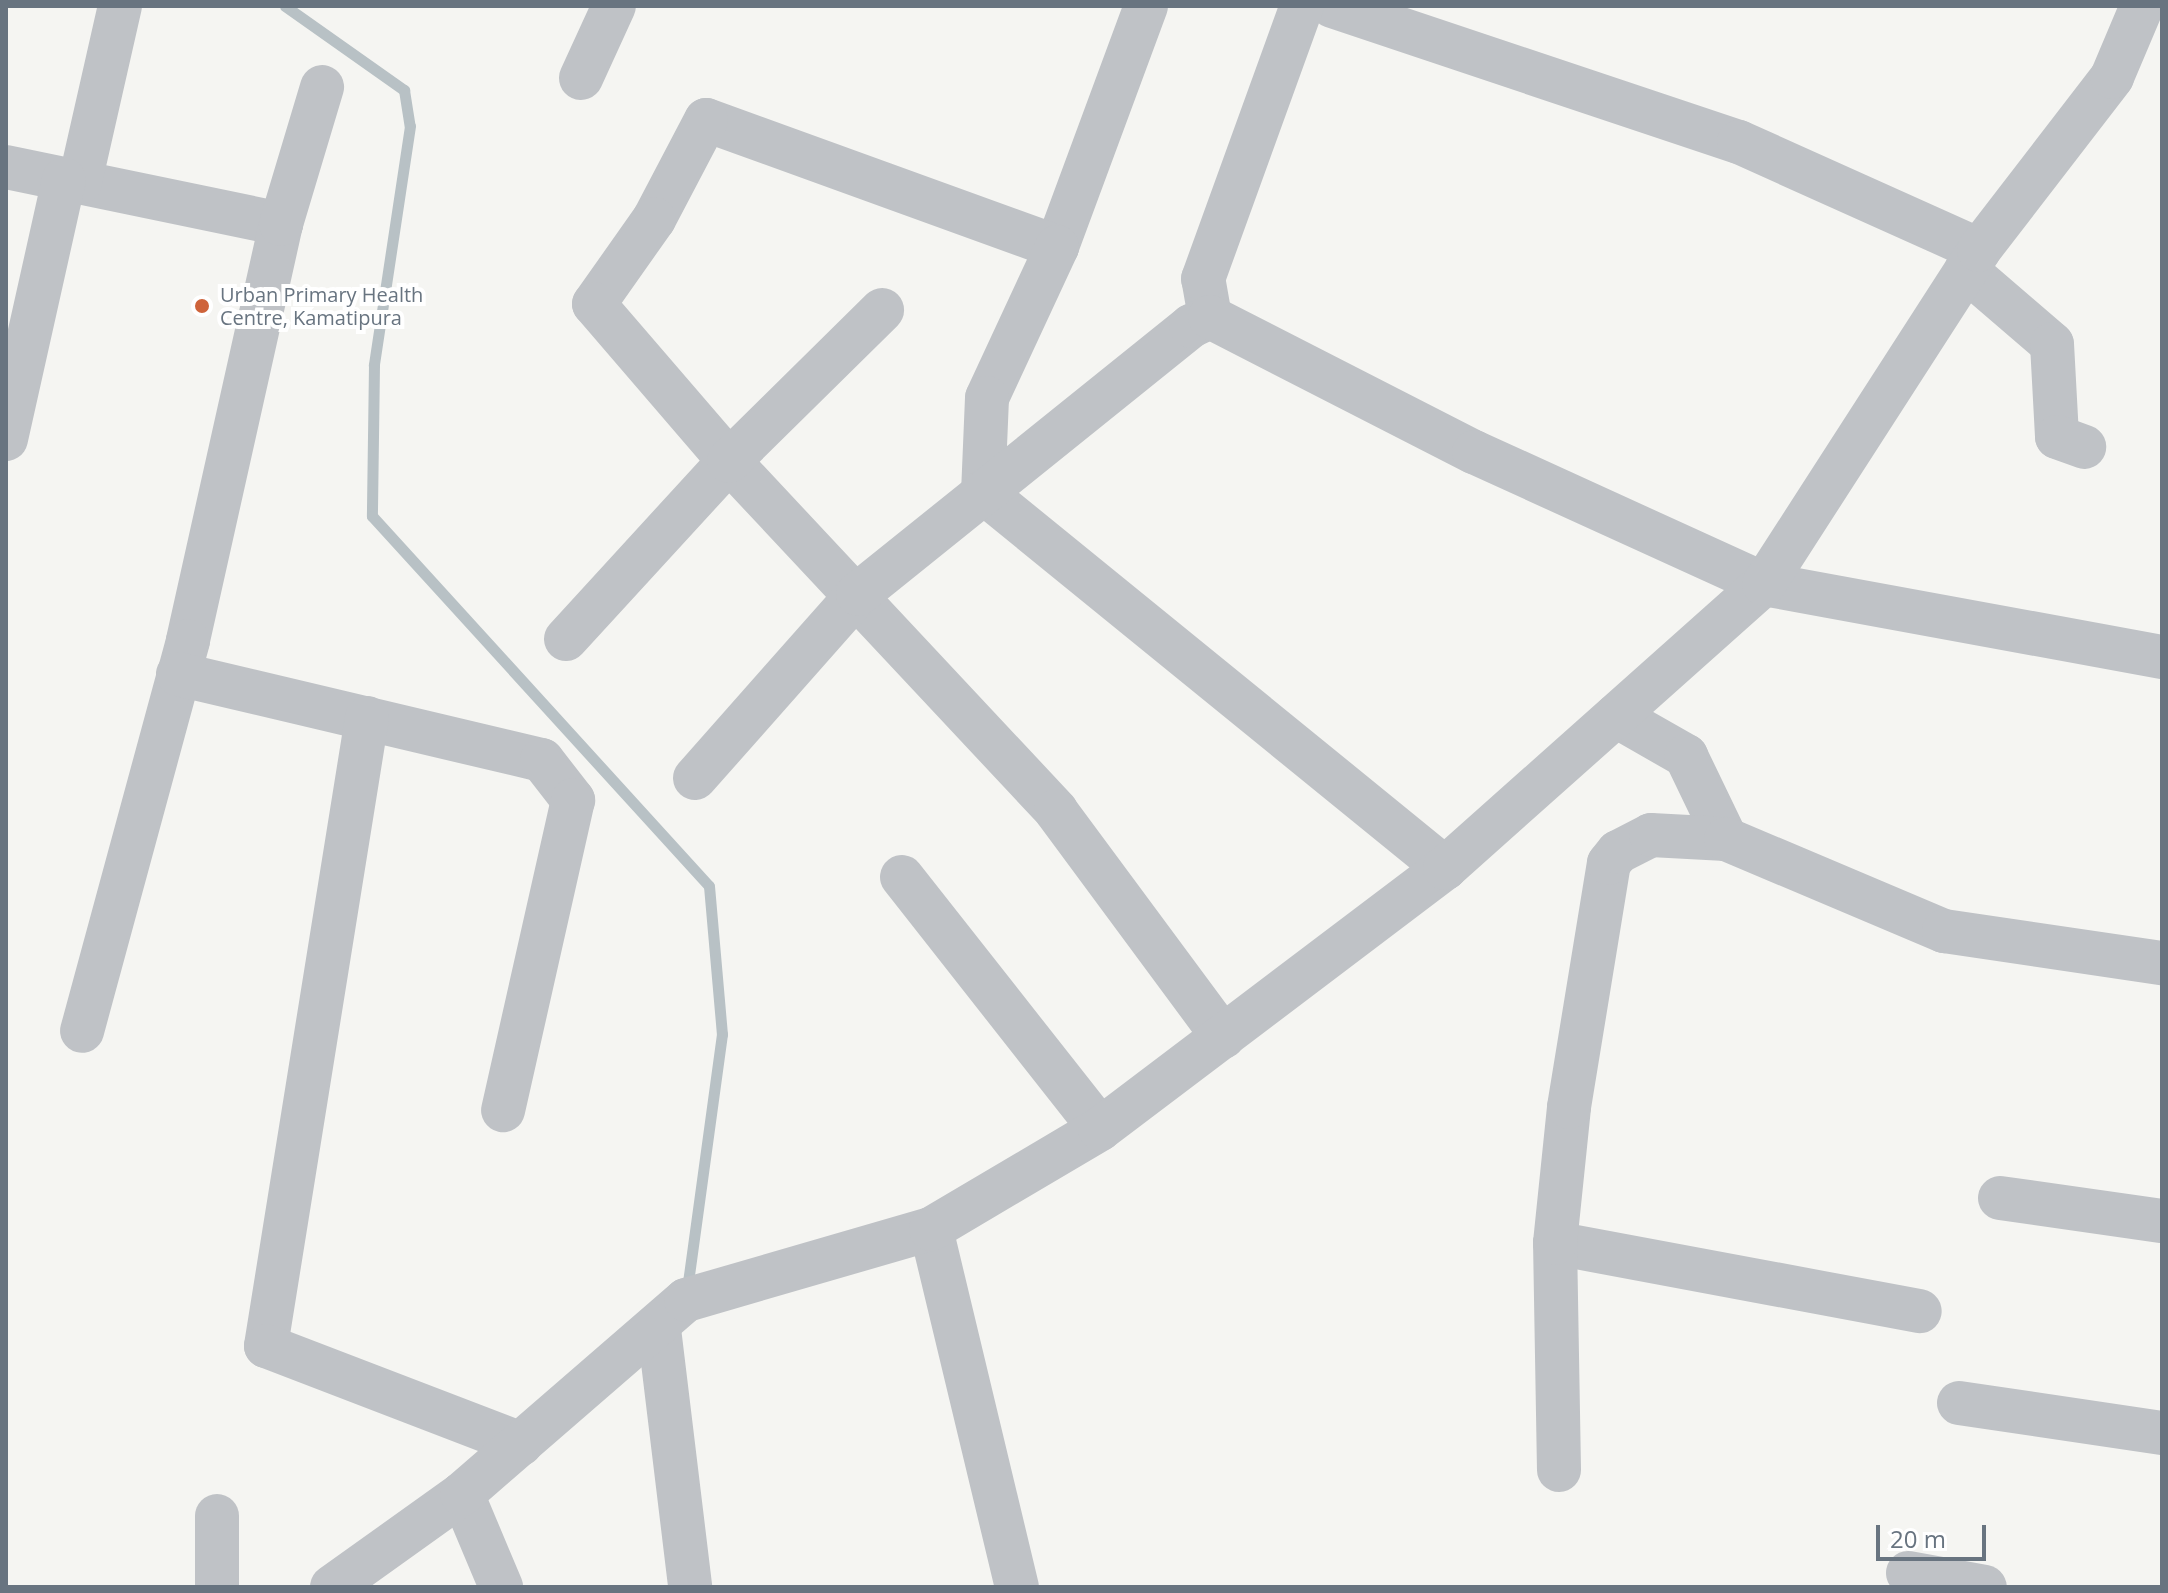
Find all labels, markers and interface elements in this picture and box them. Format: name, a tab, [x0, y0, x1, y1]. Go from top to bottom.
place label: Urban Primary Health Centre, Kamatipura	[220, 282, 423, 329]
marker: Urban Primary Health Centre, Kamatipura	[191, 295, 213, 317]
scale bar	[1880, 1509, 1990, 1559]
text: 20 m	[1890, 1522, 1946, 1555]

